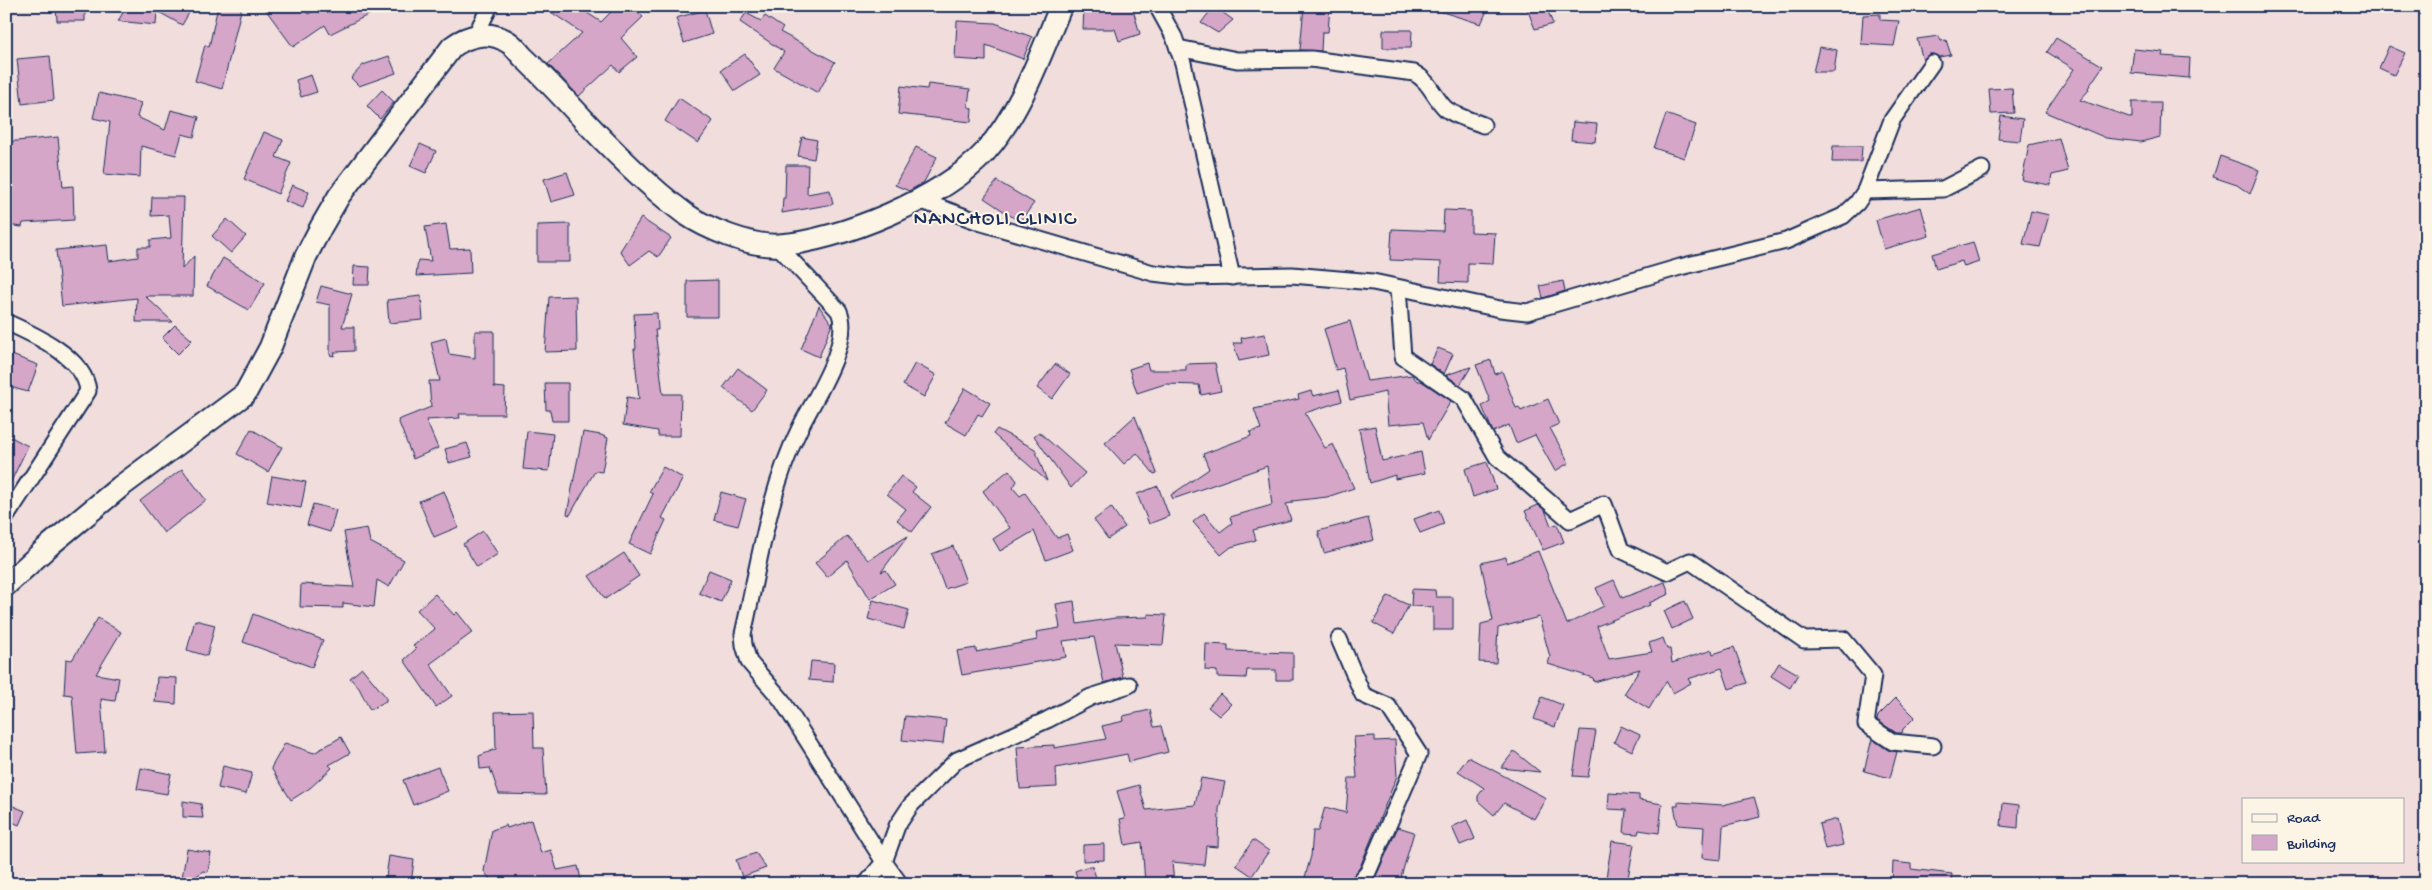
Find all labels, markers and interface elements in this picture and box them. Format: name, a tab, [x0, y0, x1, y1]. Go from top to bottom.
district label: NANCHOLI CLINIC	[914, 208, 1077, 233]
legend	[2242, 798, 2404, 862]
text: Road	[2287, 810, 2321, 828]
text: Building	[2286, 836, 2336, 854]

